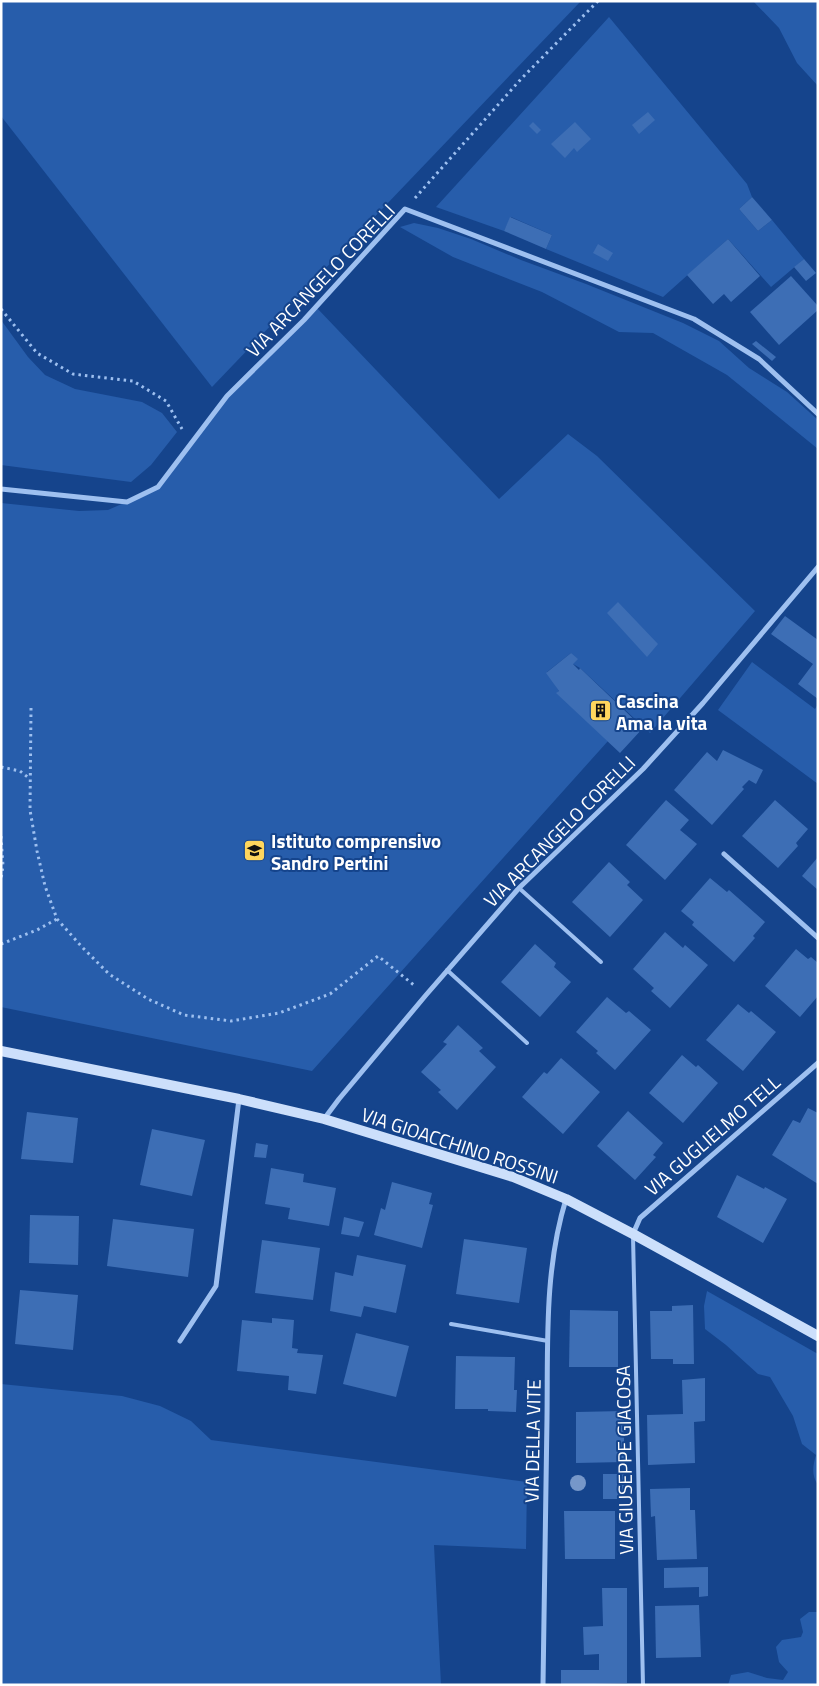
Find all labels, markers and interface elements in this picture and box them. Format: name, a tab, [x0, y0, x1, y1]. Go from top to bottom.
street label: VIA ARCANGELO CORELLI	[239, 196, 401, 364]
place label: Cascina Ama la vita	[616, 686, 708, 737]
building icon: Cascina Ama la vita	[588, 699, 612, 723]
street label: VIA ARCANGELO CORELLI	[477, 749, 641, 913]
place label: Istituto comprensivo Sandro Pertini	[271, 826, 441, 877]
school or university icon: Istituto comprensivo Sandro Pertini	[243, 839, 267, 863]
street label: VIA GUGLIELMO TELL	[638, 1068, 786, 1202]
street label: VIA GIOACCHINO ROSSINI	[358, 1099, 562, 1191]
street label: VIA GIUSEPPE GIACOSA	[608, 1365, 640, 1555]
street label: VIA DELLA VITE	[516, 1379, 548, 1503]

